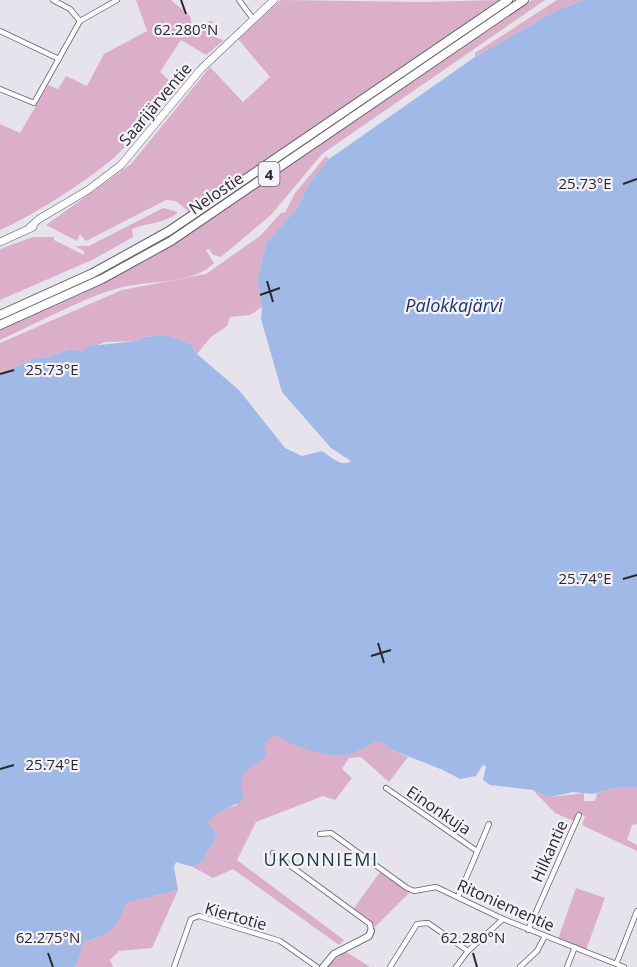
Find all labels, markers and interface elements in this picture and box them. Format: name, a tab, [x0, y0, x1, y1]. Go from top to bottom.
text: 62.280°N	[154, 19, 218, 39]
street label: Saarijärventie	[114, 58, 196, 150]
road number: 4	[258, 162, 280, 186]
street label: Nelostie	[185, 167, 247, 219]
text: 25.73°E	[558, 173, 612, 193]
water label: Palokkajärvi	[405, 293, 503, 317]
text: 25.73°E	[25, 359, 79, 379]
text: 25.74°E	[558, 568, 612, 588]
text: 25.74°E	[25, 754, 79, 774]
street label: Einonkuja	[402, 780, 476, 840]
street label: Hilkantie	[526, 817, 572, 885]
district label: UKONNIEMI	[264, 847, 379, 871]
street label: Ritoniementie	[454, 874, 558, 936]
street label: Kiertotie	[202, 897, 270, 935]
text: 62.275°N	[16, 927, 80, 947]
text: 62.280°N	[441, 927, 505, 947]

